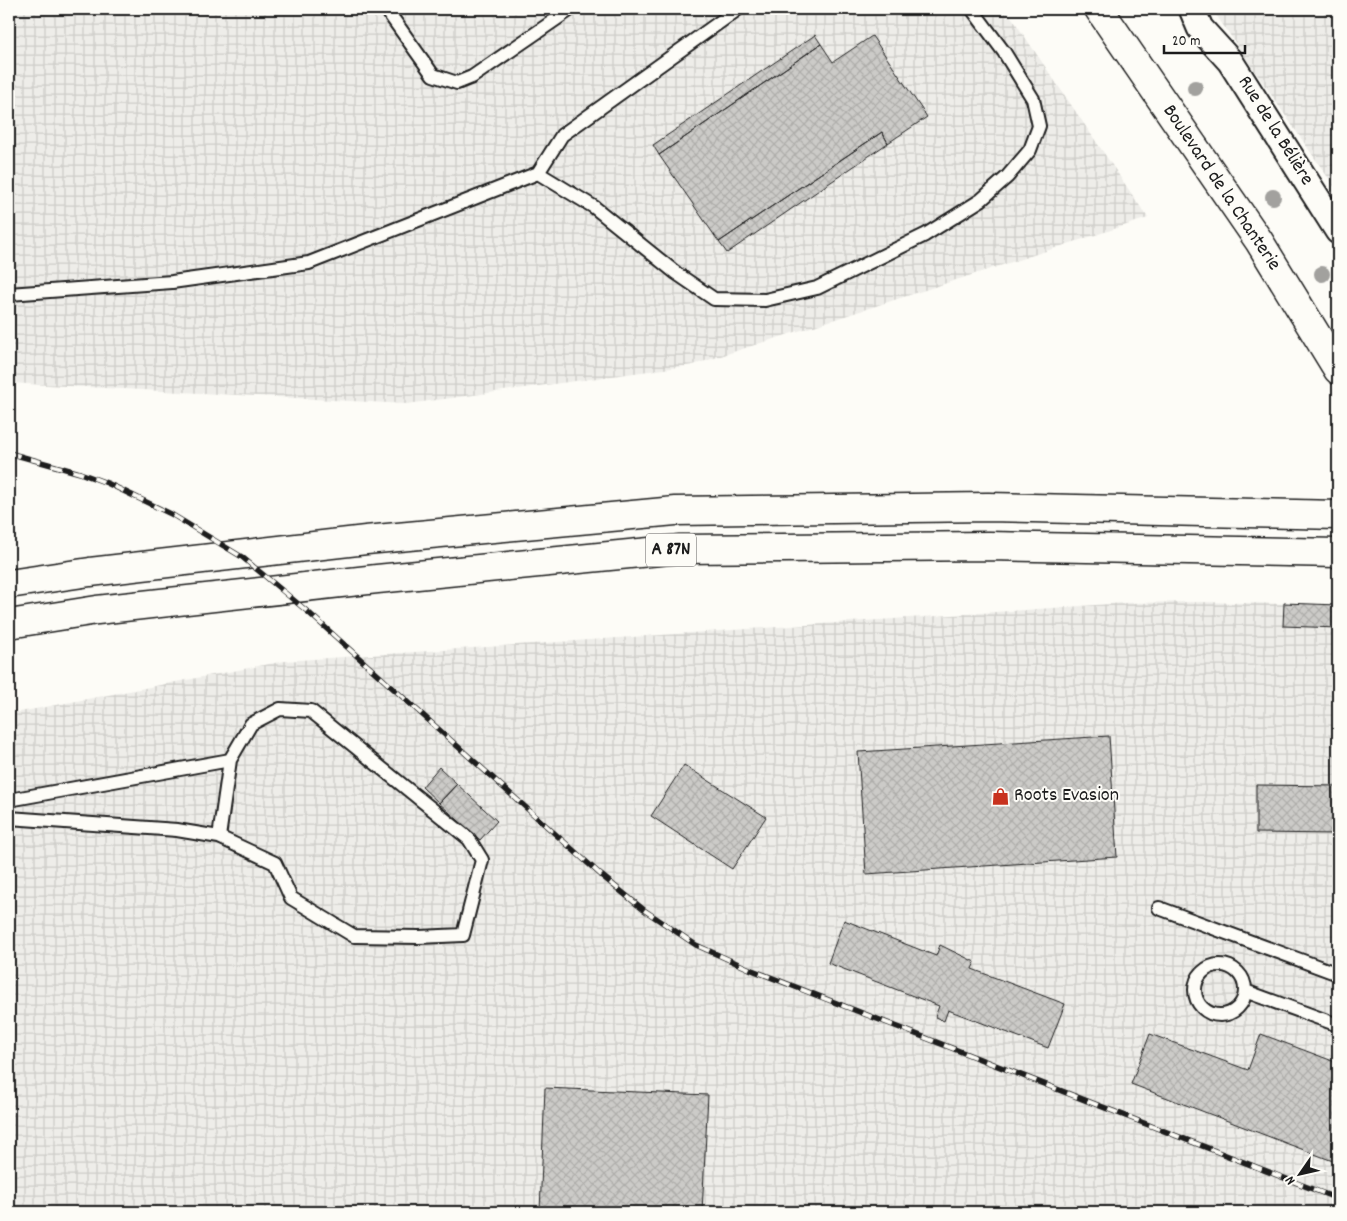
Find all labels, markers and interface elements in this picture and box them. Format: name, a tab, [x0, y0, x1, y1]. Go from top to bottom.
scale bar	[1164, 22, 1246, 54]
text: 20 m	[1172, 31, 1200, 53]
street label: Rue de la Bélière	[1230, 71, 1320, 191]
street label: Boulevard de la Chanterie	[1155, 99, 1287, 277]
road number: A 87N	[646, 534, 696, 566]
place label: Roots Evasion	[1014, 782, 1119, 810]
shop icon: Roots Evasion	[990, 786, 1010, 806]
north arrow	[1274, 1148, 1324, 1198]
text: N	[1281, 1172, 1301, 1189]

